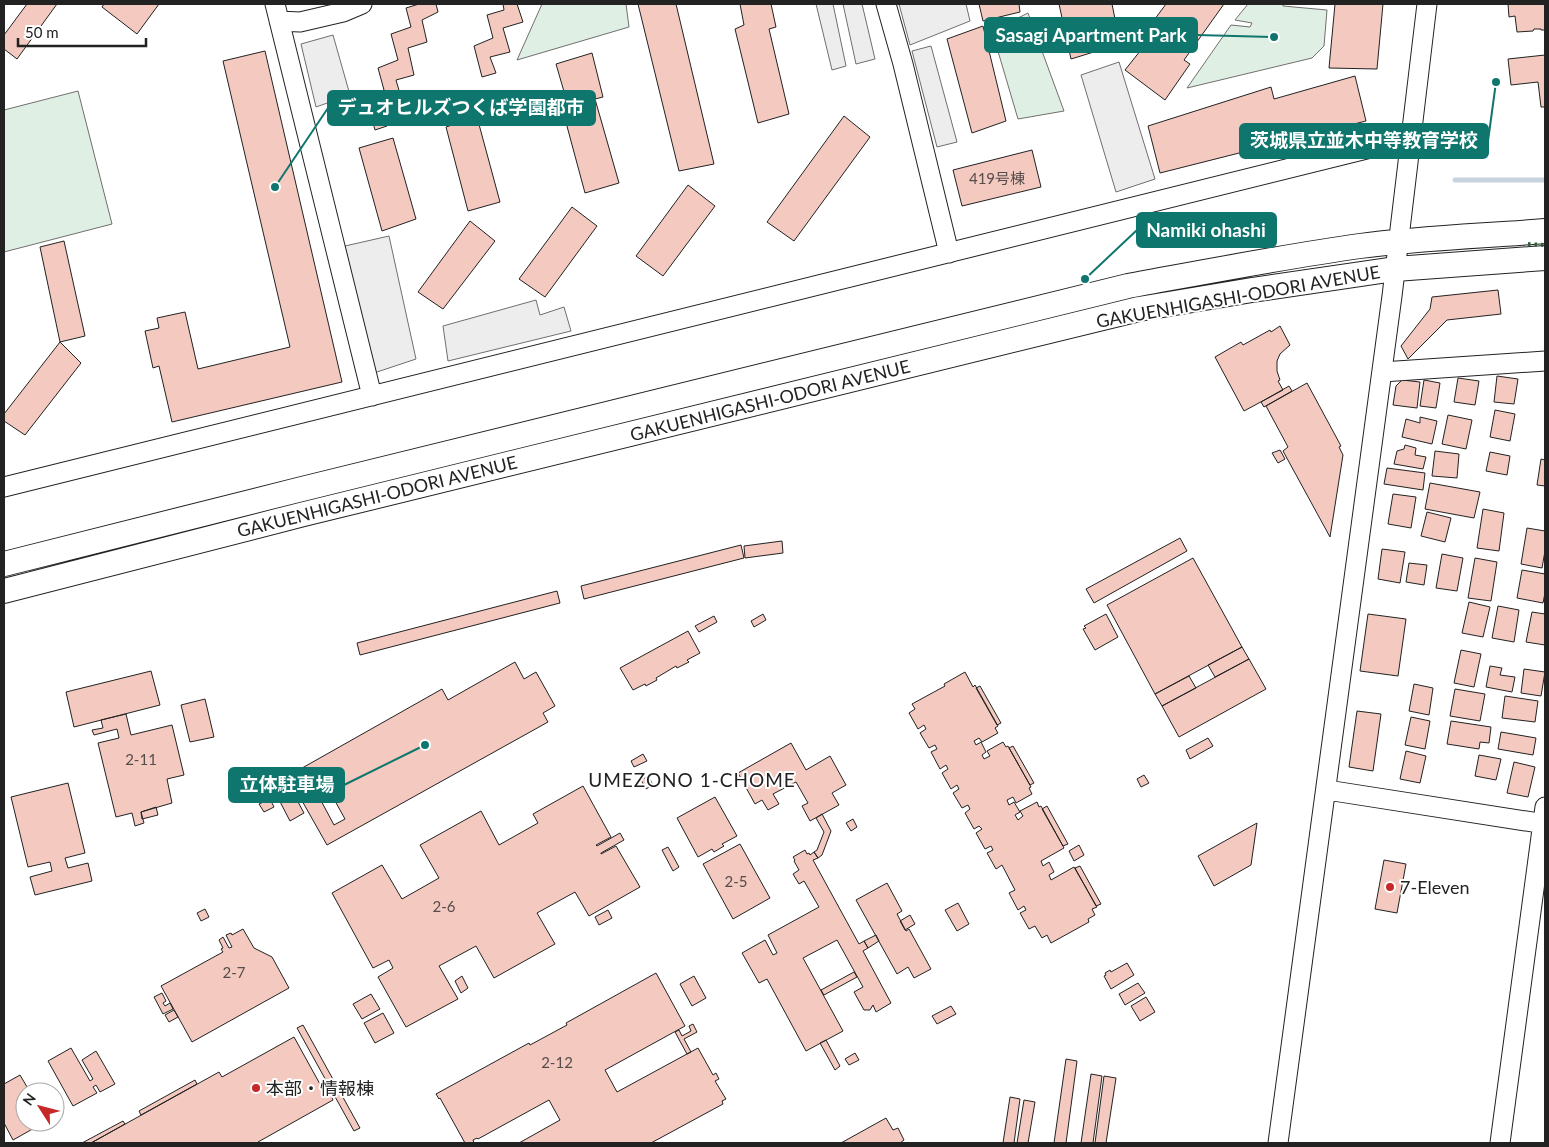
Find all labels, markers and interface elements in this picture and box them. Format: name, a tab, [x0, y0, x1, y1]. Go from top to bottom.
scale bar	[18, 15, 145, 47]
callout: Sasagi Apartment Park	[985, 18, 1197, 52]
text: 50 m	[25, 23, 59, 41]
text: Sasagi Apartment Park	[995, 23, 1187, 46]
callout: デュオヒルズつくば学園都市	[328, 91, 595, 125]
text: デュオヒルズつくば学園都市	[337, 95, 585, 118]
callout: 茨城県立並木中等教育学校	[1240, 124, 1488, 158]
text: 茨城県立並木中等教育学校	[1250, 128, 1478, 151]
house number: 419号棟	[969, 169, 1025, 187]
callout: Namiki ohashi	[1137, 213, 1276, 247]
text: Namiki ohashi	[1146, 218, 1266, 241]
street label: GAKUENHIGASHI-ODORI AVENUE	[1094, 260, 1382, 332]
street label: GAKUENHIGASHI-ODORI AVENUE	[628, 355, 912, 445]
street label: GAKUENHIGASHI-ODORI AVENUE	[235, 451, 519, 541]
house number: 2-11	[125, 750, 157, 768]
callout: 立体駐車場	[229, 768, 344, 802]
district label: UMEZONO 1-CHOME	[588, 768, 796, 791]
text: 立体駐車場	[239, 772, 335, 795]
house number: 2-5	[725, 872, 747, 890]
place label: 7-Eleven	[1400, 876, 1470, 898]
marker: 7-Eleven	[1384, 881, 1396, 893]
house number: 2-6	[433, 897, 456, 915]
house number: 2-7	[223, 963, 246, 981]
house number: 2-12	[541, 1053, 573, 1071]
place label: 本部・情報棟	[266, 1077, 374, 1099]
north arrow	[15, 1082, 65, 1132]
marker: 本部・情報棟	[250, 1082, 262, 1094]
text: N	[19, 1090, 39, 1108]

